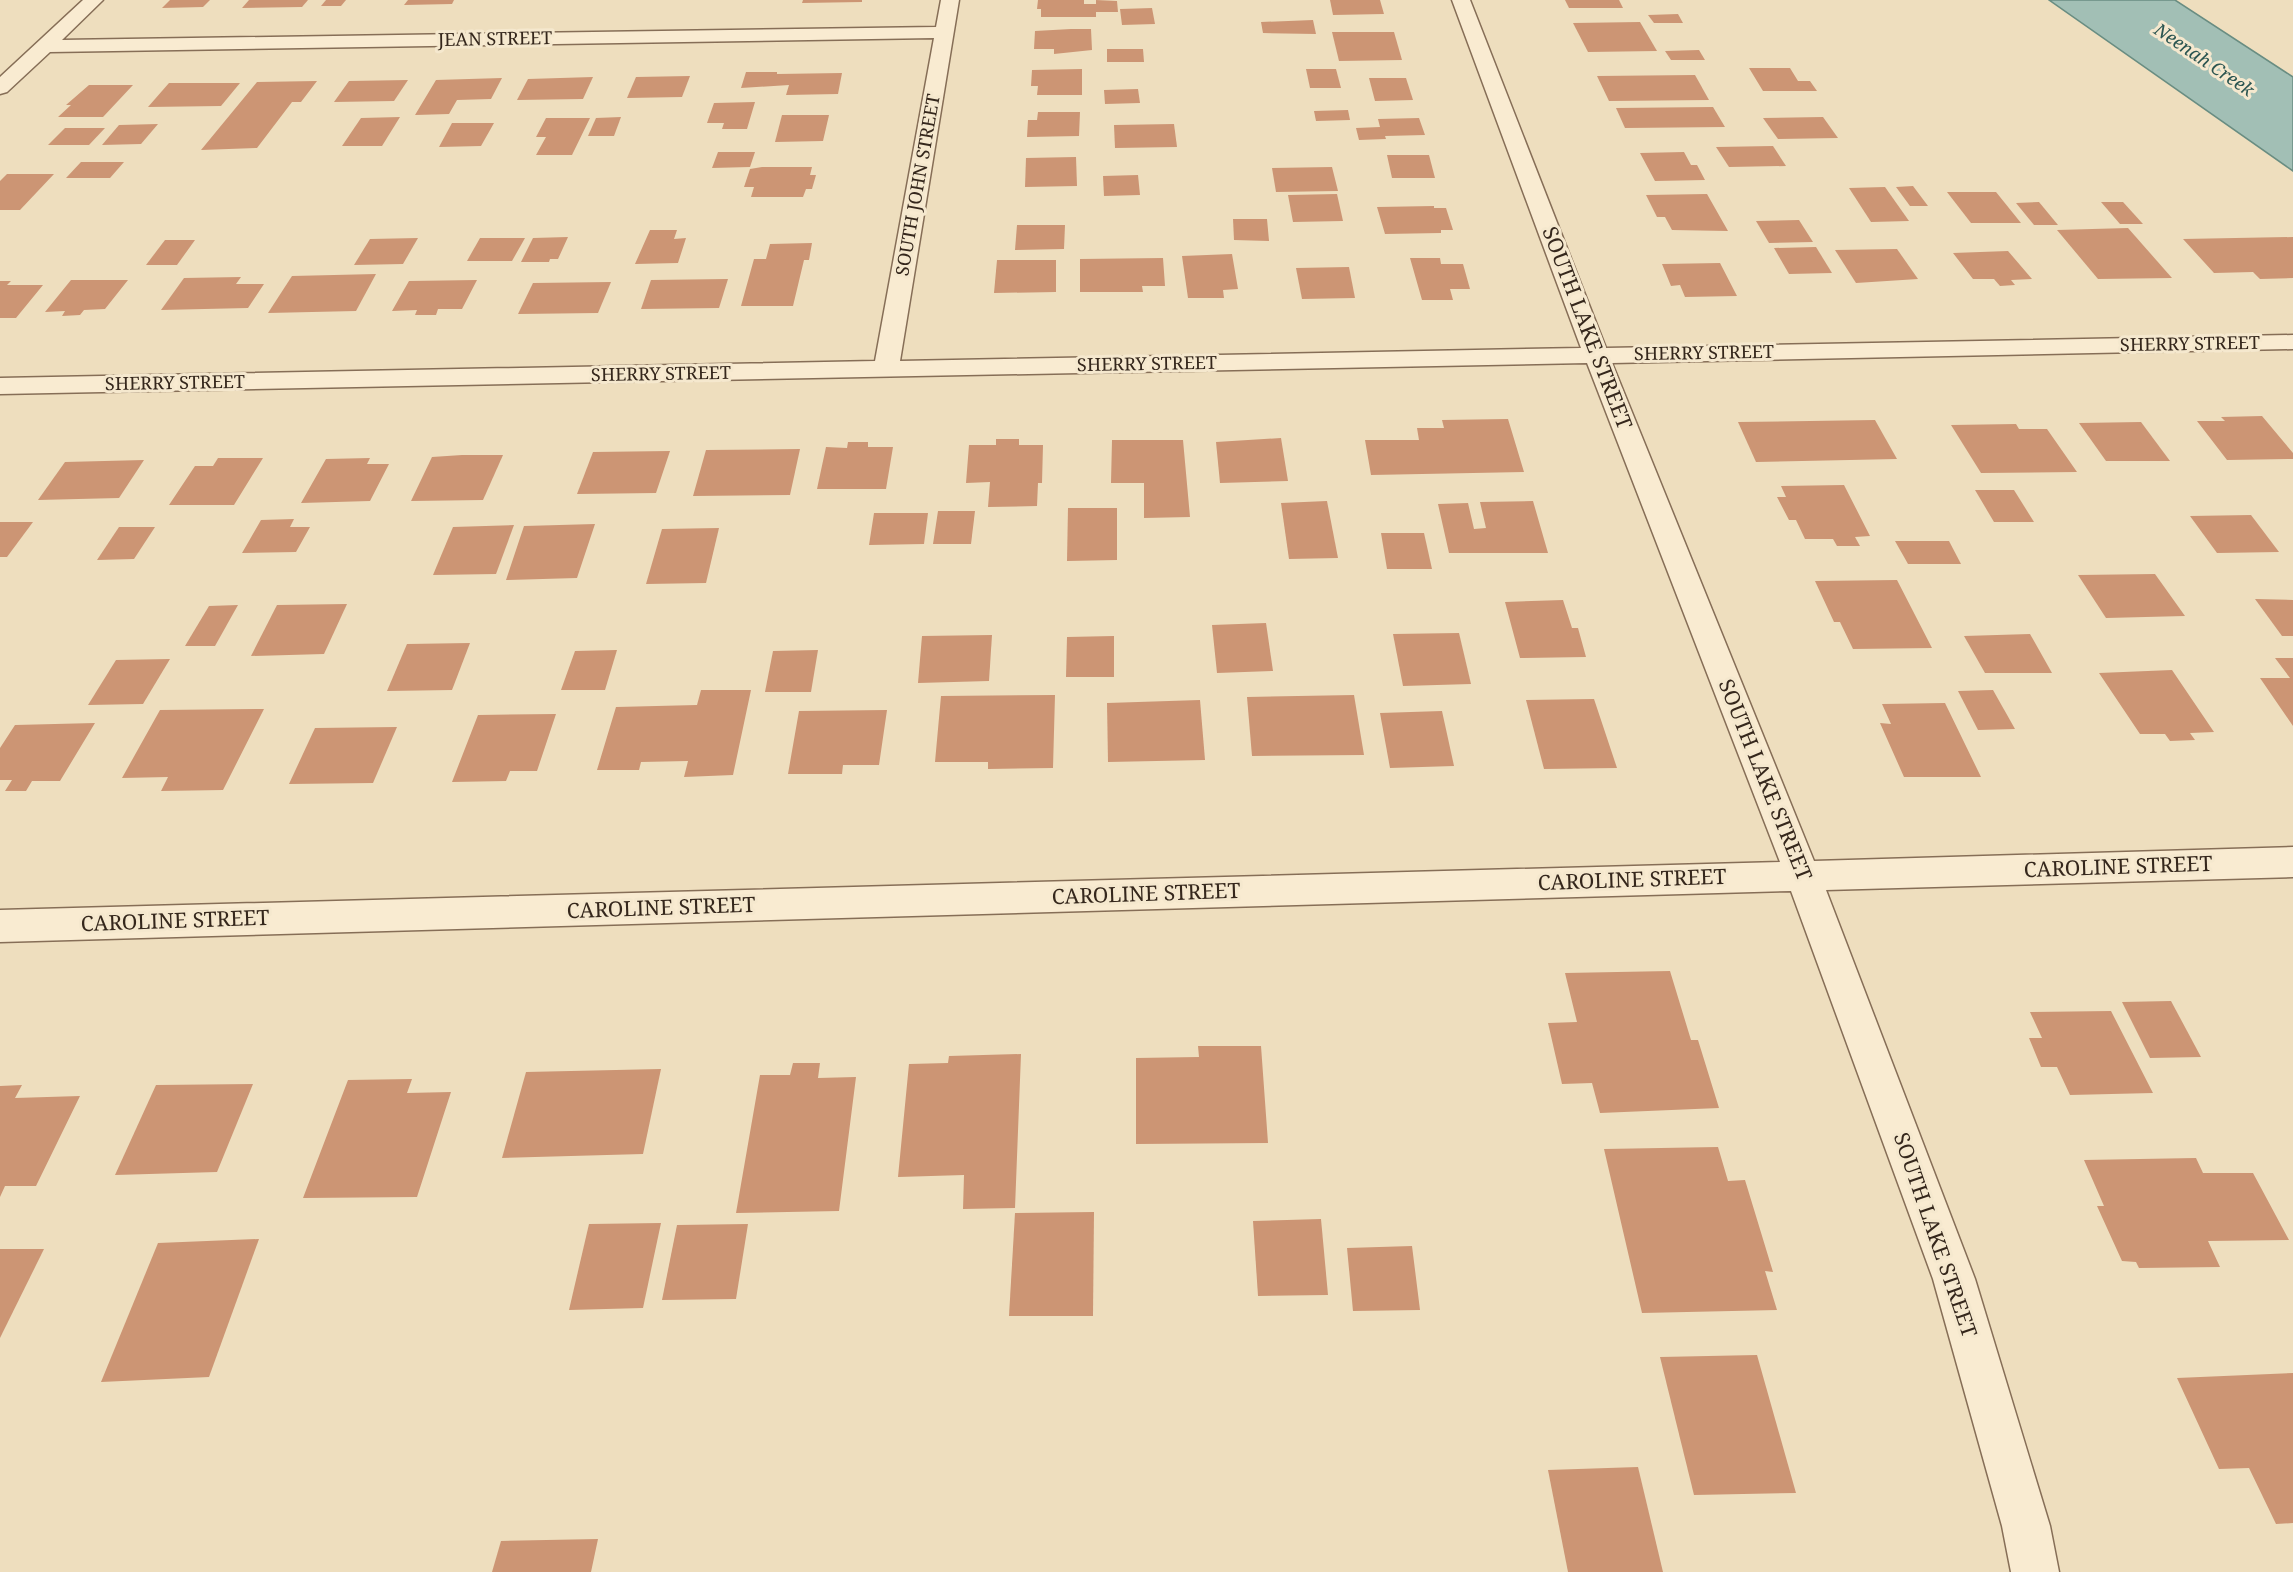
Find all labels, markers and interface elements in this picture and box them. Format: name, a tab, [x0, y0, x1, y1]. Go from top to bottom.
water label: Neenah Creek	[2149, 16, 2260, 102]
street label: JEAN STREET	[437, 25, 552, 51]
street label: SOUTH JOHN STREET	[889, 92, 945, 278]
street label: SOUTH LAKE STREET	[1536, 222, 1640, 433]
street label: SHERRY STREET	[2120, 330, 2260, 356]
street label: SHERRY STREET	[1634, 339, 1774, 365]
street label: SHERRY STREET	[1077, 350, 1217, 376]
street label: SHERRY STREET	[591, 360, 731, 386]
street label: SHERRY STREET	[105, 369, 245, 395]
street label: SOUTH LAKE STREET	[1713, 675, 1819, 885]
street label: CAROLINE STREET	[2023, 849, 2213, 883]
street label: CAROLINE STREET	[1537, 862, 1727, 896]
street label: CAROLINE STREET	[1051, 876, 1241, 910]
street label: CAROLINE STREET	[566, 890, 756, 924]
street label: CAROLINE STREET	[80, 903, 270, 937]
street label: SOUTH LAKE STREET	[1888, 1129, 1984, 1341]

